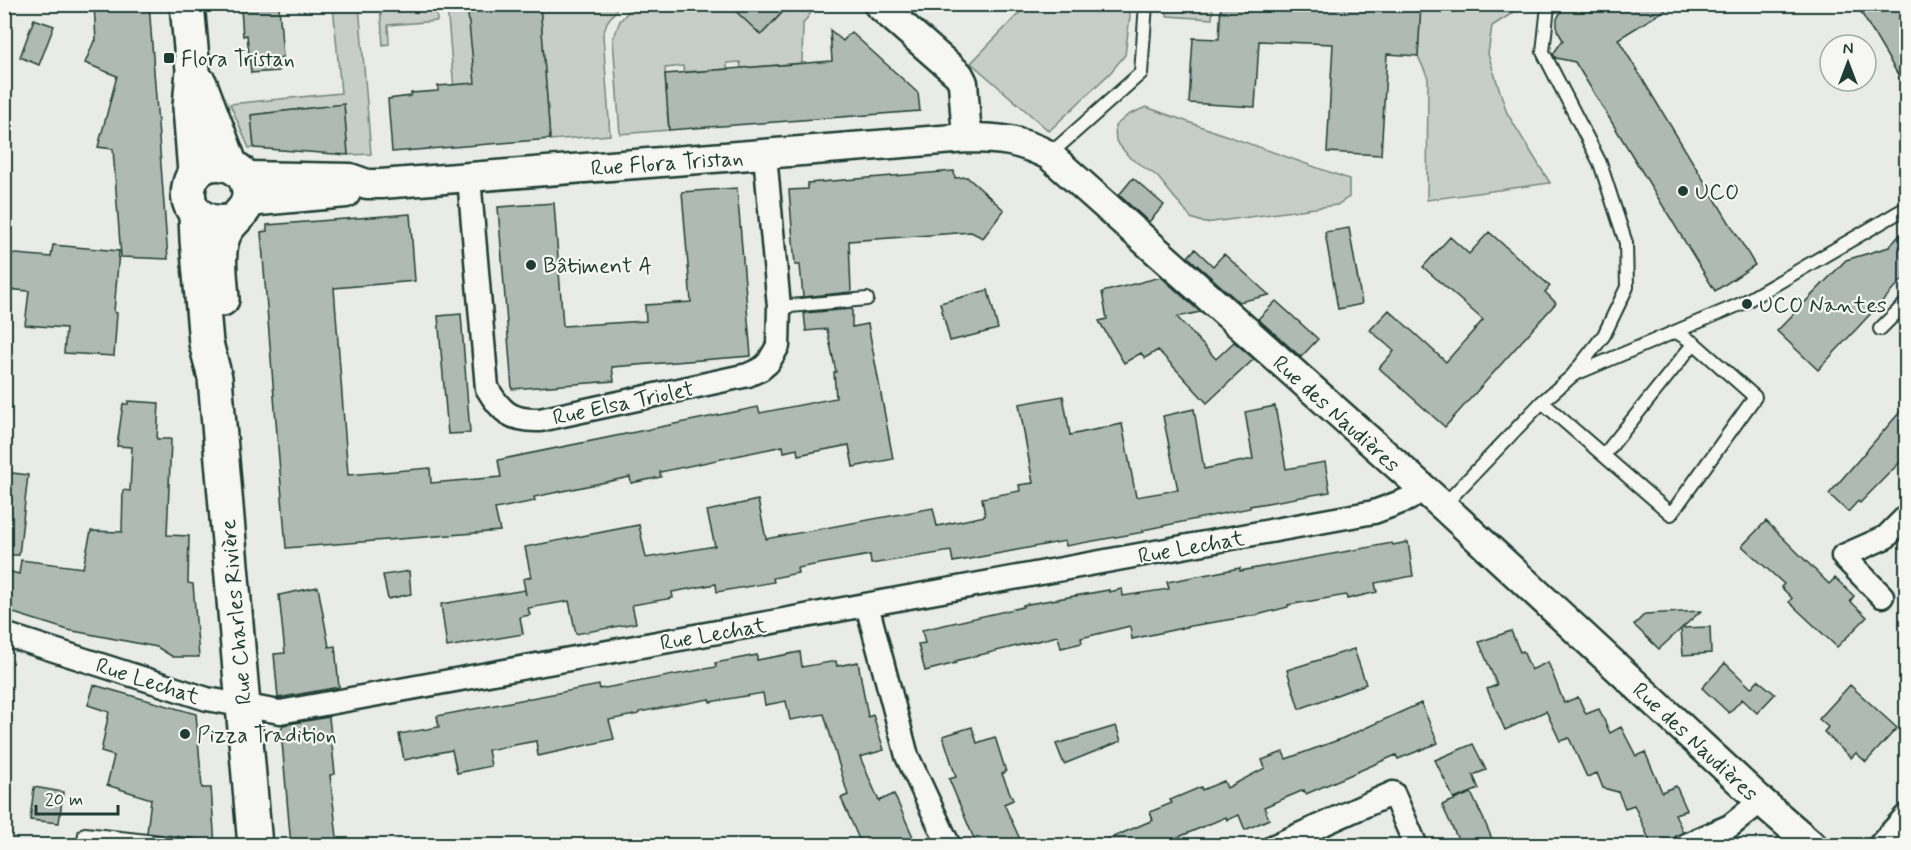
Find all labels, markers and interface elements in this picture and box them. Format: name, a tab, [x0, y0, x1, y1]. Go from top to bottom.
north arrow	[1818, 33, 1878, 93]
text: N	[1843, 39, 1853, 60]
place label: Flora Tristan	[181, 46, 295, 74]
marker: Flora Tristan	[162, 51, 176, 65]
street label: Rue Flora Tristan	[590, 145, 744, 183]
place label: UCO	[1695, 179, 1739, 207]
marker: UCO	[1676, 184, 1690, 198]
place label: Bâtiment A	[543, 253, 652, 281]
marker: Bâtiment A	[524, 258, 538, 272]
place label: UCO Nantes	[1759, 292, 1887, 320]
marker: UCO Nantes	[1740, 297, 1754, 311]
street label: Rue des Naudières	[1266, 350, 1405, 479]
street label: Rue Elsa Triolet	[550, 375, 696, 433]
street label: Rue Charles Rivière	[215, 518, 259, 706]
street label: Rue Lechat	[1136, 525, 1247, 571]
street label: Rue Lechat	[658, 612, 769, 658]
street label: Rue Lechat	[92, 652, 203, 712]
street label: Rue des Naudières	[1626, 677, 1764, 808]
place label: Pizza Tradition	[197, 722, 336, 750]
marker: Pizza Tradition	[178, 727, 192, 741]
scale bar	[36, 778, 118, 816]
text: 20 m	[45, 788, 83, 812]

